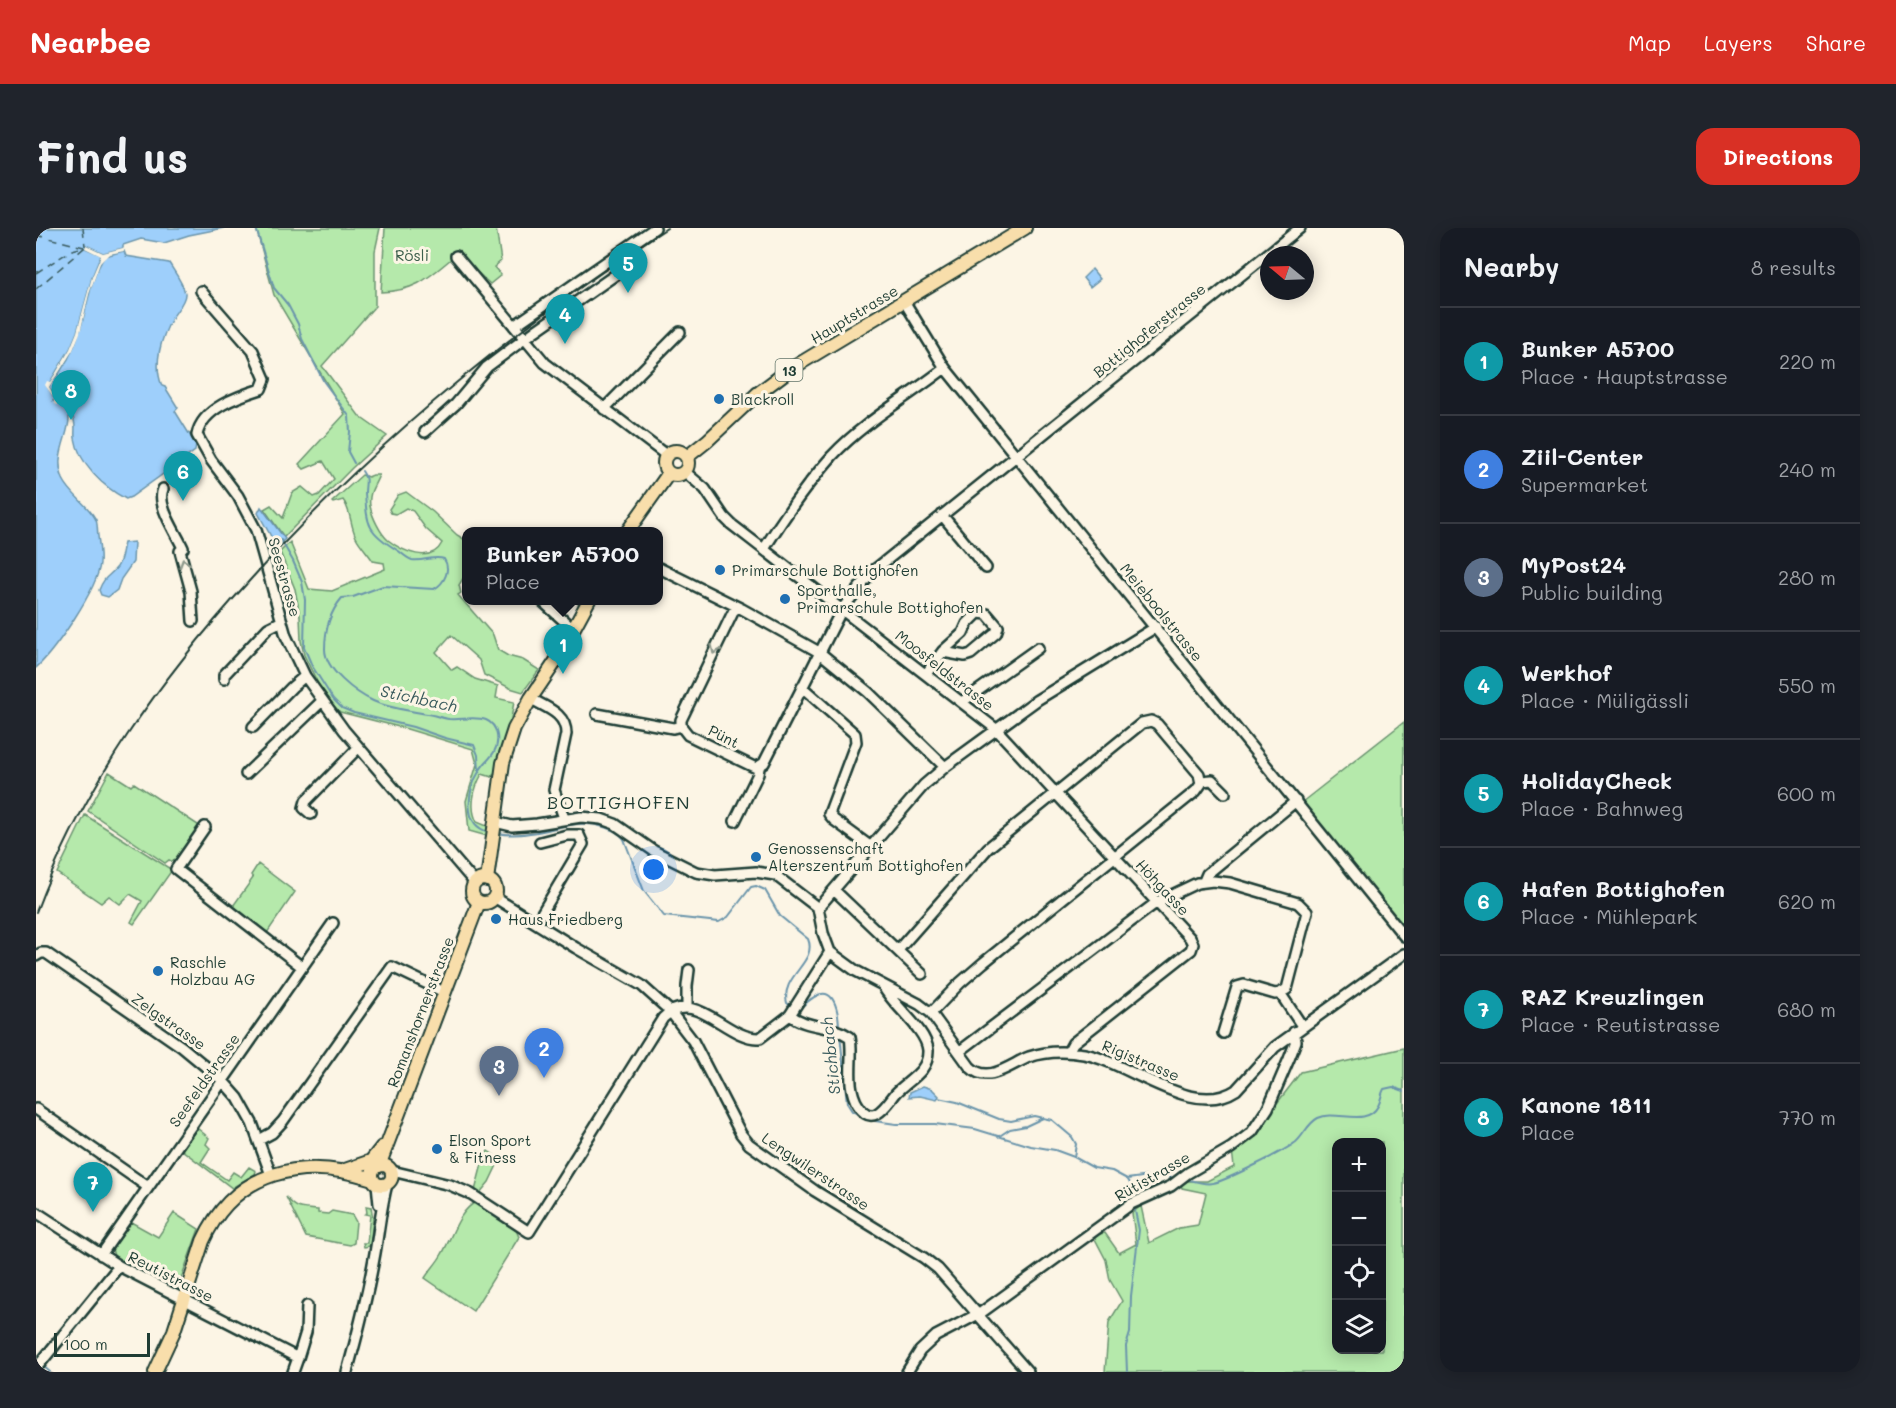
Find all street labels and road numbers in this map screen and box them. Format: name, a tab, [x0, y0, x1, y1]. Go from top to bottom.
street label: Bottighoferstrasse	[1089, 278, 1209, 382]
street label: Hauptstrasse	[807, 280, 901, 348]
road number: 13	[776, 359, 802, 381]
street label: Seestrasse	[264, 535, 306, 619]
street label: Meieboolstrasse	[1116, 559, 1208, 665]
street label: Moosfeldstrasse	[892, 625, 998, 715]
street label: Pünt	[705, 720, 743, 752]
street label: Höhgasse	[1132, 855, 1194, 919]
street label: Romanshornerstrasse	[382, 934, 458, 1090]
street label: Zelgstrasse	[128, 988, 210, 1054]
street label: Seefeldstrasse	[164, 1029, 244, 1131]
street label: Rigistrasse	[1099, 1035, 1183, 1085]
street label: Lengwilerstrasse	[758, 1128, 874, 1214]
street label: Rütistrasse	[1111, 1146, 1193, 1206]
street label: Reutistrasse	[125, 1246, 217, 1306]

